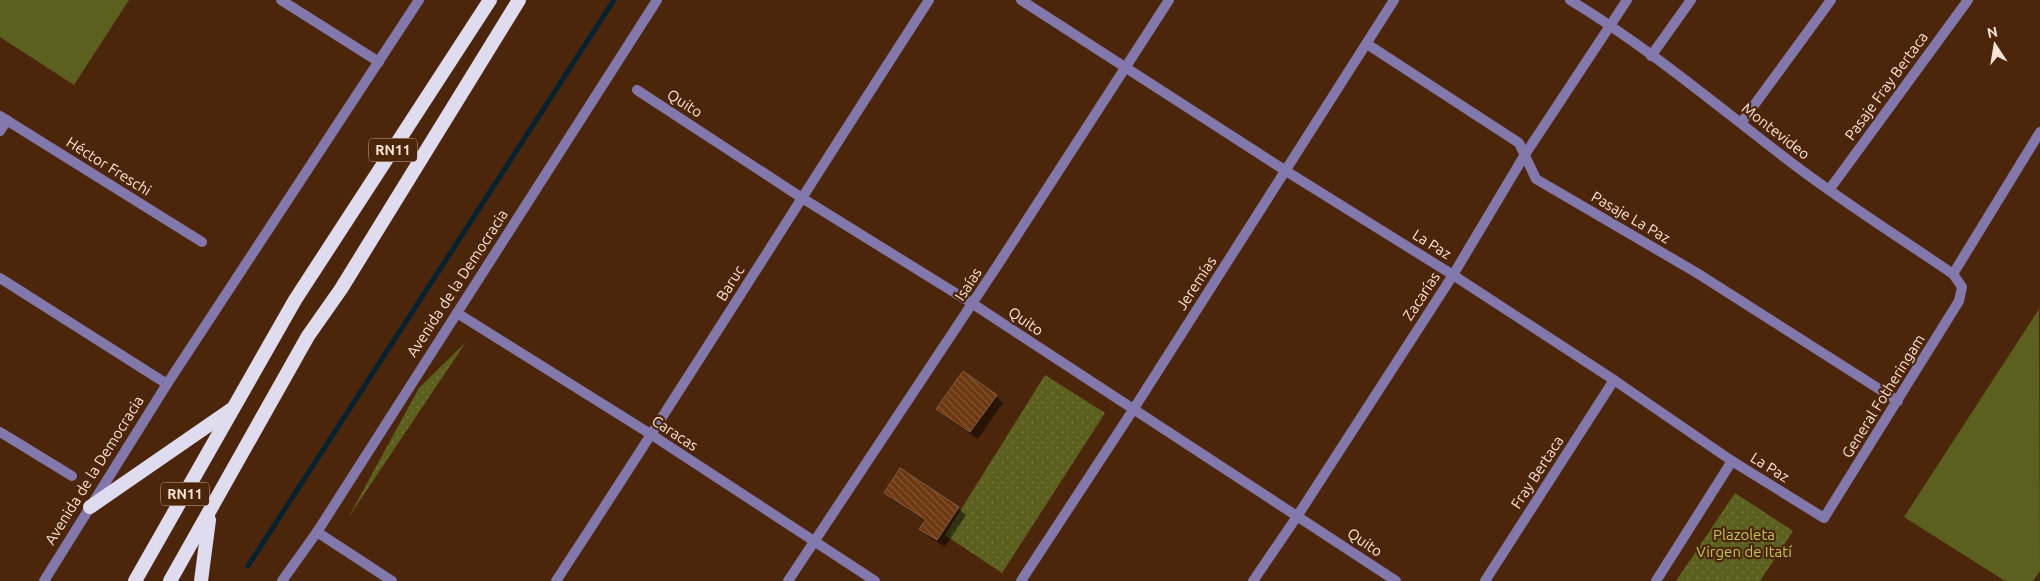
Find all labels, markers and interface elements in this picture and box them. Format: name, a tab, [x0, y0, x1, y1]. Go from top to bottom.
north arrow	[1970, 20, 2020, 70]
text: N	[1986, 23, 1999, 41]
street label: Pasaje Fray Bertaca	[1841, 29, 1931, 143]
street label: Quito	[664, 85, 706, 121]
street label: Montevideo	[1739, 99, 1813, 163]
street label: Héctor Freschi	[63, 133, 155, 199]
road number: RN11	[369, 138, 417, 162]
street label: Pasaje La Paz	[1588, 188, 1674, 247]
street label: Avenida de la Democracia	[403, 206, 511, 360]
street label: La Paz	[1410, 226, 1454, 262]
street label: Jeremías	[1172, 253, 1220, 313]
street label: Baruc	[713, 262, 747, 304]
street label: Isaías	[951, 264, 985, 304]
street label: Zacarías	[1399, 269, 1443, 323]
street label: Quito	[1005, 303, 1047, 339]
street label: General Fotheringam	[1838, 331, 1928, 461]
street label: Avenida de la Democracia	[41, 393, 147, 547]
street label: Caracas	[649, 412, 701, 454]
street label: Fray Bertaca	[1507, 432, 1567, 512]
street label: La Paz	[1748, 449, 1792, 485]
road number: RN11	[161, 482, 209, 506]
street label: Quito	[1344, 524, 1386, 560]
park label: Plazoleta Virgen de Itatí	[1696, 526, 1792, 560]

